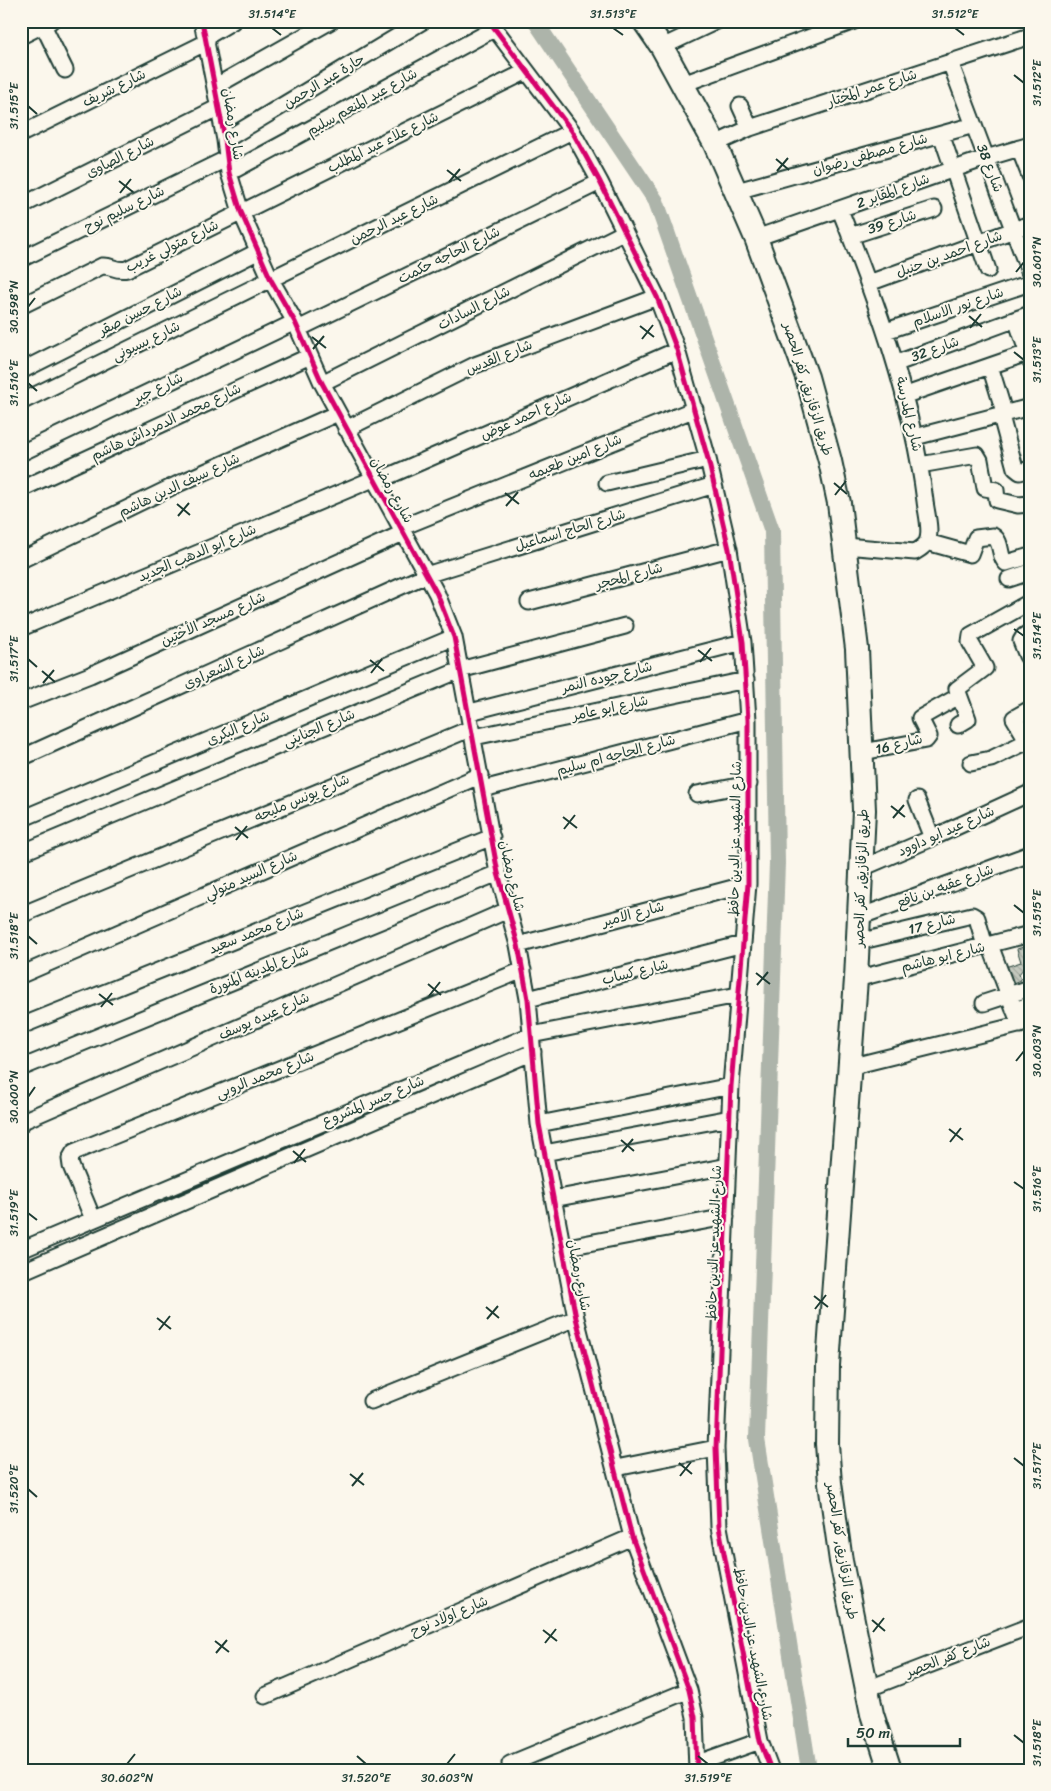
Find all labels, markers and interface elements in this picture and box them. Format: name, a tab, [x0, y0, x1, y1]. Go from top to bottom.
text: 31.514°E	[248, 3, 297, 25]
text: 31.513°E	[590, 3, 637, 25]
text: 31.512°E	[932, 3, 980, 25]
street label: حارة عبد الرحمن	[278, 47, 370, 115]
text: 31.512°E	[1026, 58, 1048, 106]
street label: شارع عبد المنعم سليم	[302, 61, 422, 143]
street label: شارع شريف	[78, 62, 150, 114]
street label: شارع عمر المختار	[823, 62, 920, 115]
text: 31.515°E	[3, 81, 25, 129]
street label: شارع رمضان	[215, 86, 251, 162]
street label: شارع علاء عبد المطلب	[323, 104, 443, 180]
street label: شارع مصطفى رضوان	[809, 126, 931, 182]
street label: شارع الصاوى	[81, 129, 159, 185]
street label: شارع 38	[969, 140, 1011, 196]
street label: شارع المقابر 2	[853, 166, 933, 216]
street label: شارع سليم نوح	[79, 178, 169, 240]
street label: شارع عبد الرحمن	[345, 187, 443, 251]
street label: شارع 39	[864, 202, 920, 242]
street label: شارع متولي غريب	[121, 213, 223, 279]
street label: شارع الحاجه حكمت	[393, 219, 505, 291]
street label: شارع احمد بن حنبل	[892, 223, 1006, 285]
text: 30.601°N	[1026, 236, 1048, 287]
street label: شارع حسن صقر	[93, 279, 187, 343]
street label: شارع السادات	[433, 279, 515, 337]
text: 30.598°N	[3, 280, 25, 334]
street label: شارع نور الاسلام	[909, 280, 1007, 334]
street label: شارع بسيونى	[107, 314, 185, 368]
street label: طريق الزقازيق, كفر الحصر	[775, 318, 840, 459]
street label: شارع 32	[907, 329, 963, 369]
street label: شارع القدس	[462, 332, 536, 382]
text: 31.513°E	[1026, 336, 1048, 383]
text: 31.516°E	[3, 358, 25, 406]
street label: شارع جبر	[128, 365, 188, 411]
street label: شارع المدرسة	[888, 374, 930, 454]
street label: شارع محمد الدمرداش هاشم	[86, 376, 246, 468]
street label: شارع احمد عوض	[476, 385, 576, 447]
street label: شارع امين طعيمه	[524, 427, 626, 487]
street label: شارع سيف الدين هاشم	[114, 446, 244, 524]
street label: شارع رمضان	[363, 452, 421, 528]
street label: شارع الحاج اسماعيل	[511, 501, 629, 559]
street label: شارع ابو الدهب الجديد	[134, 517, 260, 589]
street label: شارع المحجر	[591, 555, 666, 597]
street label: شارع مسجد الأختين	[156, 585, 270, 653]
text: 31.514°E	[1026, 611, 1048, 660]
text: 31.517°E	[3, 634, 25, 682]
street label: شارع الشعراوى	[179, 638, 269, 696]
street label: شارع جوده النمر	[558, 654, 655, 701]
street label: شارع ابو عامر	[568, 688, 651, 729]
street label: شارع الجناينى	[279, 702, 359, 754]
street label: شارع البكرى	[202, 703, 274, 753]
street label: شارع 16	[873, 726, 925, 762]
street label: شارع الحاجه ام سليم	[554, 727, 678, 783]
street label: شارع الشهيد عز الدين حافظ	[721, 761, 749, 917]
street label: شارع يونس مليحه	[250, 767, 354, 829]
street label: شارع عيد ابو داوود	[893, 798, 999, 864]
street label: طريق الزقازيق, كفر الحصر	[846, 808, 876, 949]
street label: شارع رمضان	[492, 838, 532, 914]
street label: شارع السيد متولي	[200, 843, 302, 907]
street label: شارع عقبه بن نافع	[893, 857, 997, 915]
text: 31.515°E	[1026, 888, 1048, 936]
street label: شارع الامير	[598, 894, 667, 935]
street label: شارع محمد سعيد	[205, 901, 307, 961]
street label: شارع 17	[906, 906, 958, 942]
text: 31.518°E	[3, 911, 25, 959]
street label: شارع ابو هاشم	[898, 934, 988, 980]
street label: شارع المدينه المنورة	[205, 939, 313, 1001]
street label: شارع كساب	[599, 952, 671, 992]
street label: شارع عبده يوسف	[214, 985, 314, 1047]
text: 30.603°N	[1026, 1024, 1048, 1077]
street label: شارع محمد الروبى	[212, 1044, 318, 1106]
street label: شارع جسر المشروع	[318, 1068, 428, 1134]
text: 30.600°N	[3, 1070, 25, 1124]
text: 31.516°E	[1026, 1164, 1048, 1212]
street label: شارع الشهيد عز الدين حافظ	[699, 1165, 729, 1321]
text: 31.519°E	[3, 1188, 25, 1237]
street label: شارع رمضان	[560, 1237, 598, 1313]
text: 31.517°E	[1026, 1441, 1048, 1489]
text: 31.520°E	[3, 1463, 25, 1514]
street label: طريق الزقازيق, كفر الحصر	[819, 1480, 865, 1621]
street label: شارع الشهيد عز الدين حافظ	[726, 1565, 780, 1723]
street label: شارع اولاد نوح	[406, 1588, 492, 1644]
street label: شارع كفر الحصر	[901, 1629, 994, 1685]
scale bar	[848, 1716, 961, 1748]
text: 31.518°E	[1026, 1718, 1048, 1766]
text: 50 m	[856, 1720, 891, 1746]
text: 30.602°N	[101, 1767, 154, 1789]
text: 31.520°E	[342, 1767, 392, 1789]
text: 30.603°N	[421, 1767, 474, 1789]
text: 31.519°E	[684, 1767, 733, 1789]

